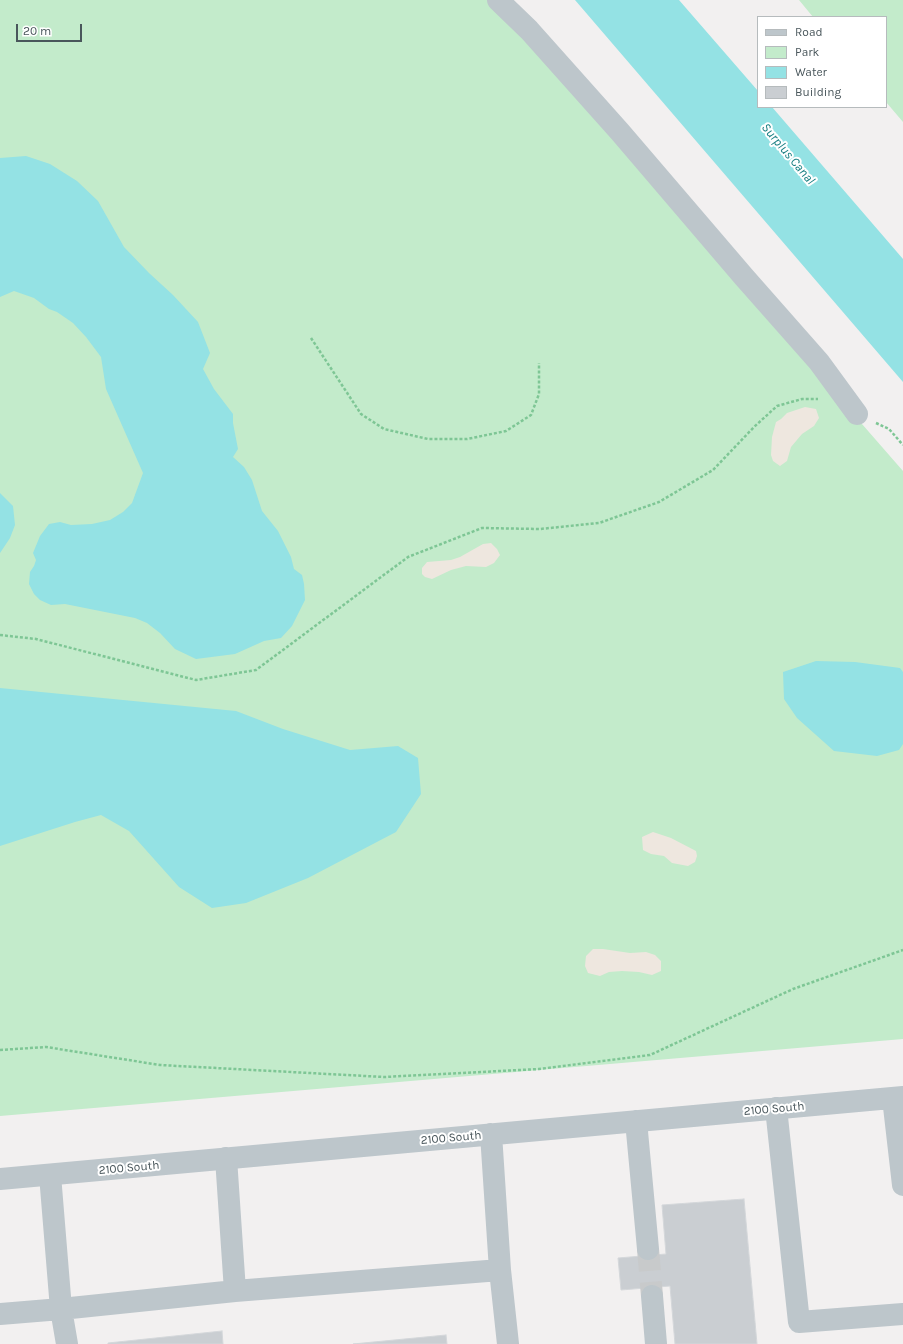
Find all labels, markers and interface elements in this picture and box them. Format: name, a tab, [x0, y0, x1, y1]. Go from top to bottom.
scale bar	[18, 16, 84, 42]
legend	[757, 16, 887, 108]
text: 20 m	[23, 24, 51, 38]
text: Road	[795, 25, 823, 39]
text: Park	[795, 45, 819, 59]
text: Water	[795, 65, 827, 79]
text: Building	[795, 85, 841, 99]
water label: Surplus Canal	[758, 120, 818, 188]
street label: 2100 South	[743, 1099, 805, 1119]
street label: 2100 South	[420, 1128, 482, 1148]
street label: 2100 South	[98, 1158, 160, 1178]

